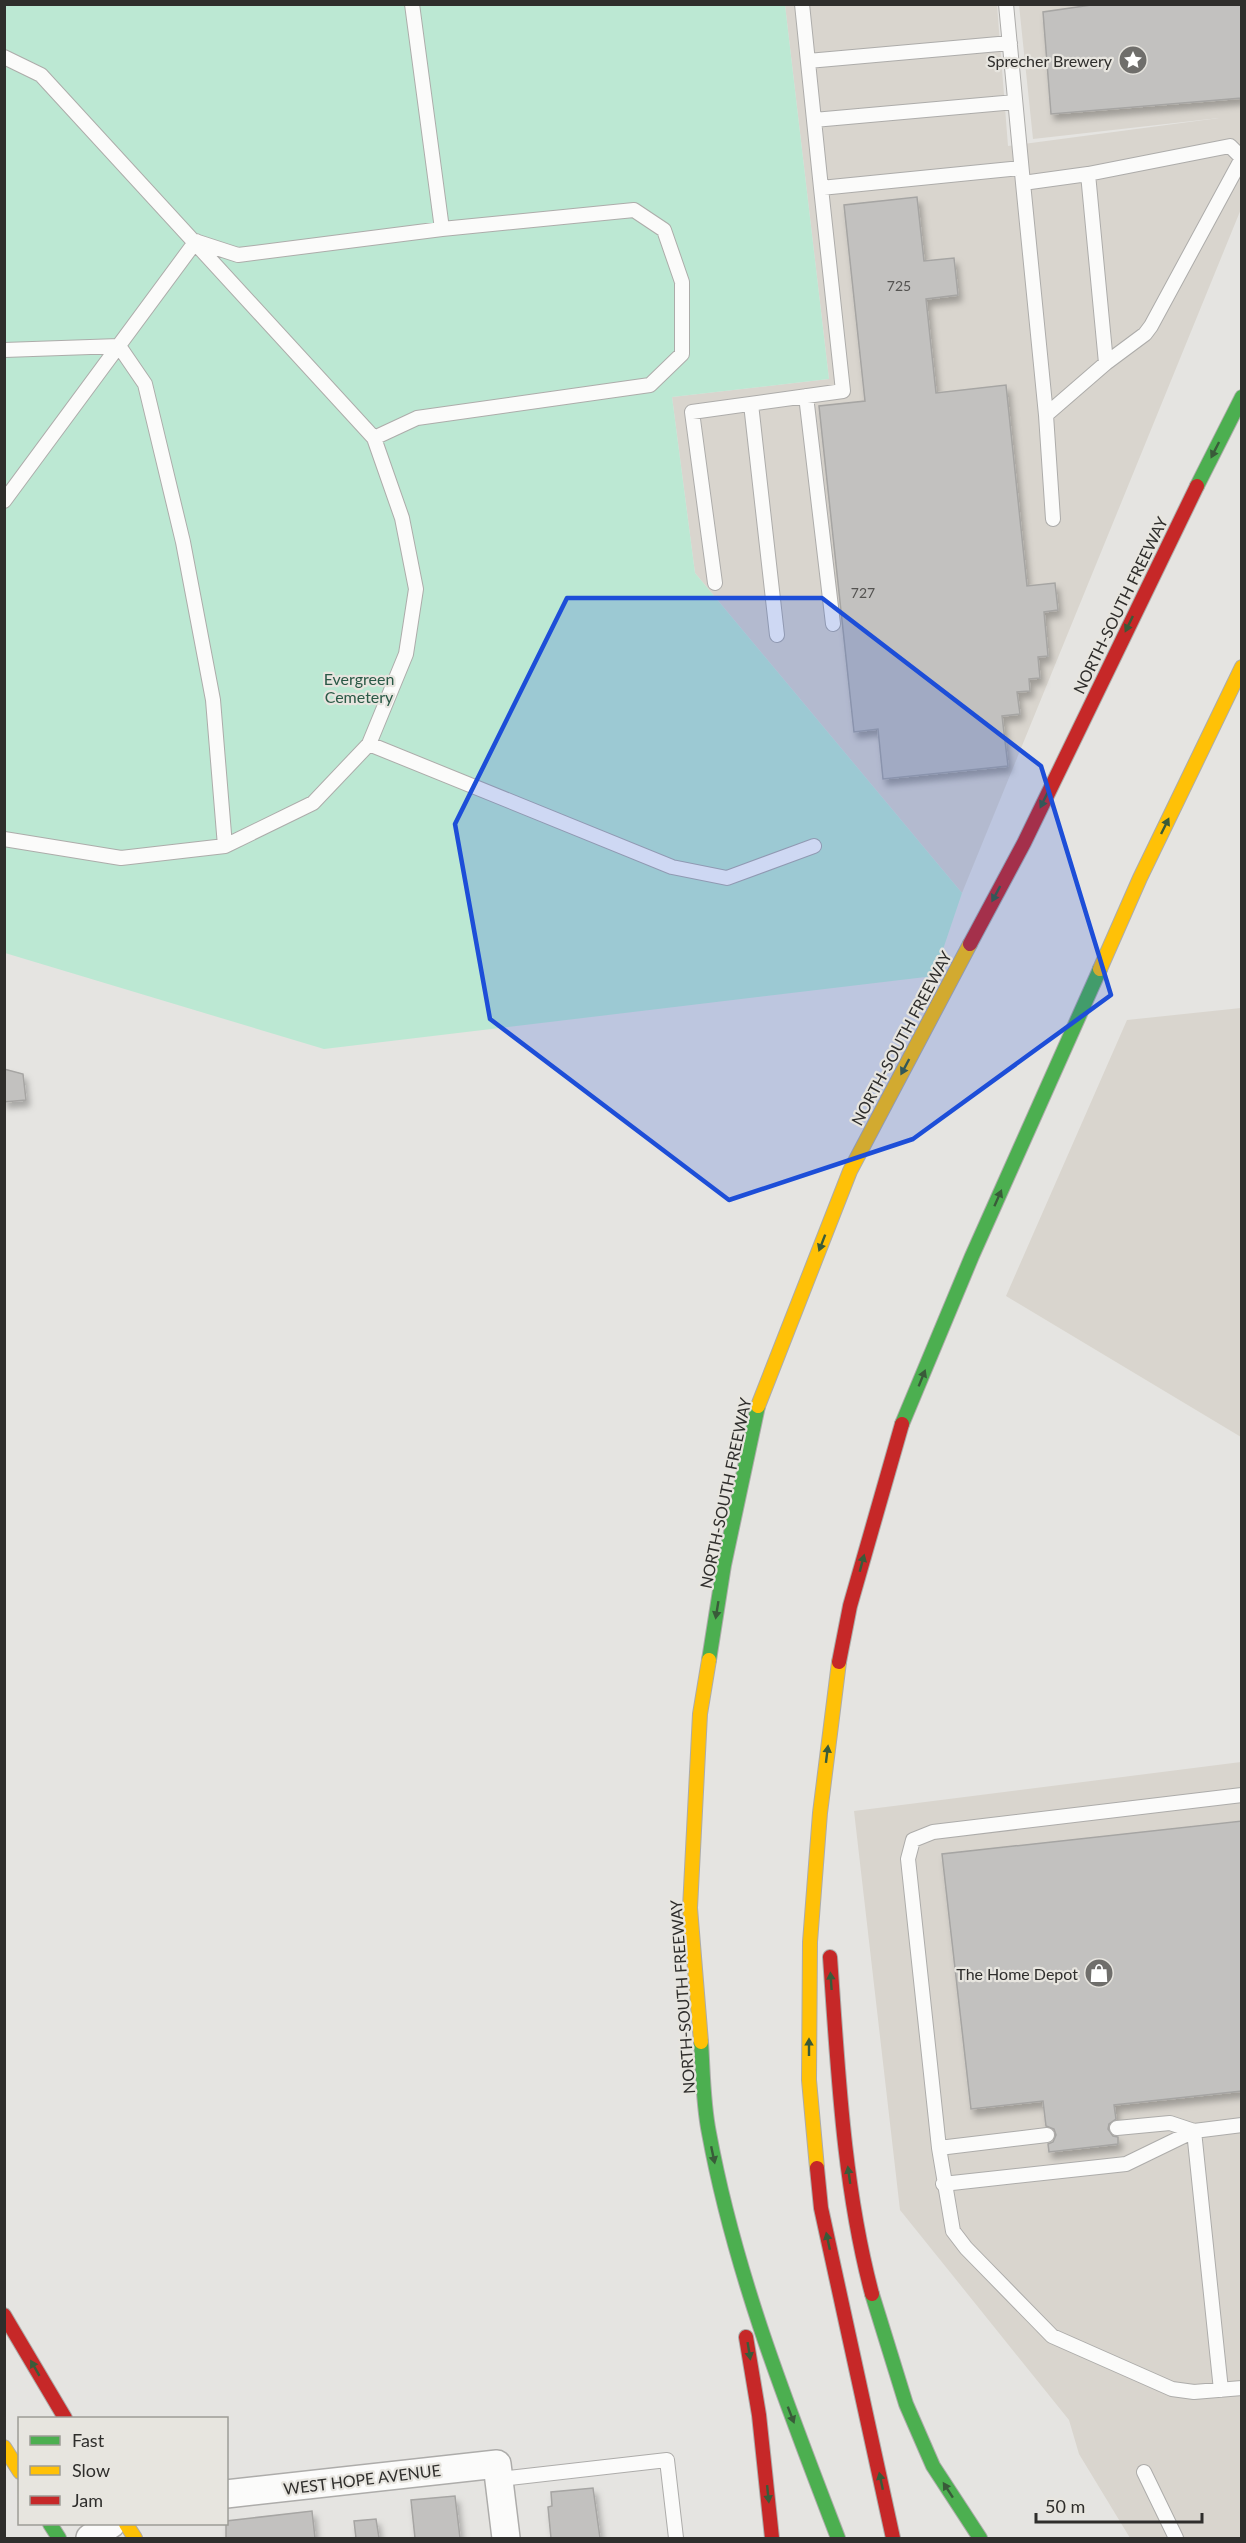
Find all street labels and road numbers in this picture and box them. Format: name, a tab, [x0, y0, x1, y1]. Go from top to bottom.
street label: NORTH-SOUTH FREEWAY	[1069, 513, 1171, 697]
street label: NORTH-SOUTH FREEWAY	[847, 948, 955, 1128]
street label: NORTH-SOUTH FREEWAY	[695, 1396, 755, 1590]
street label: NORTH-SOUTH FREEWAY	[666, 1899, 698, 2095]
street label: WEST HOPE AVENUE	[282, 2460, 442, 2498]

